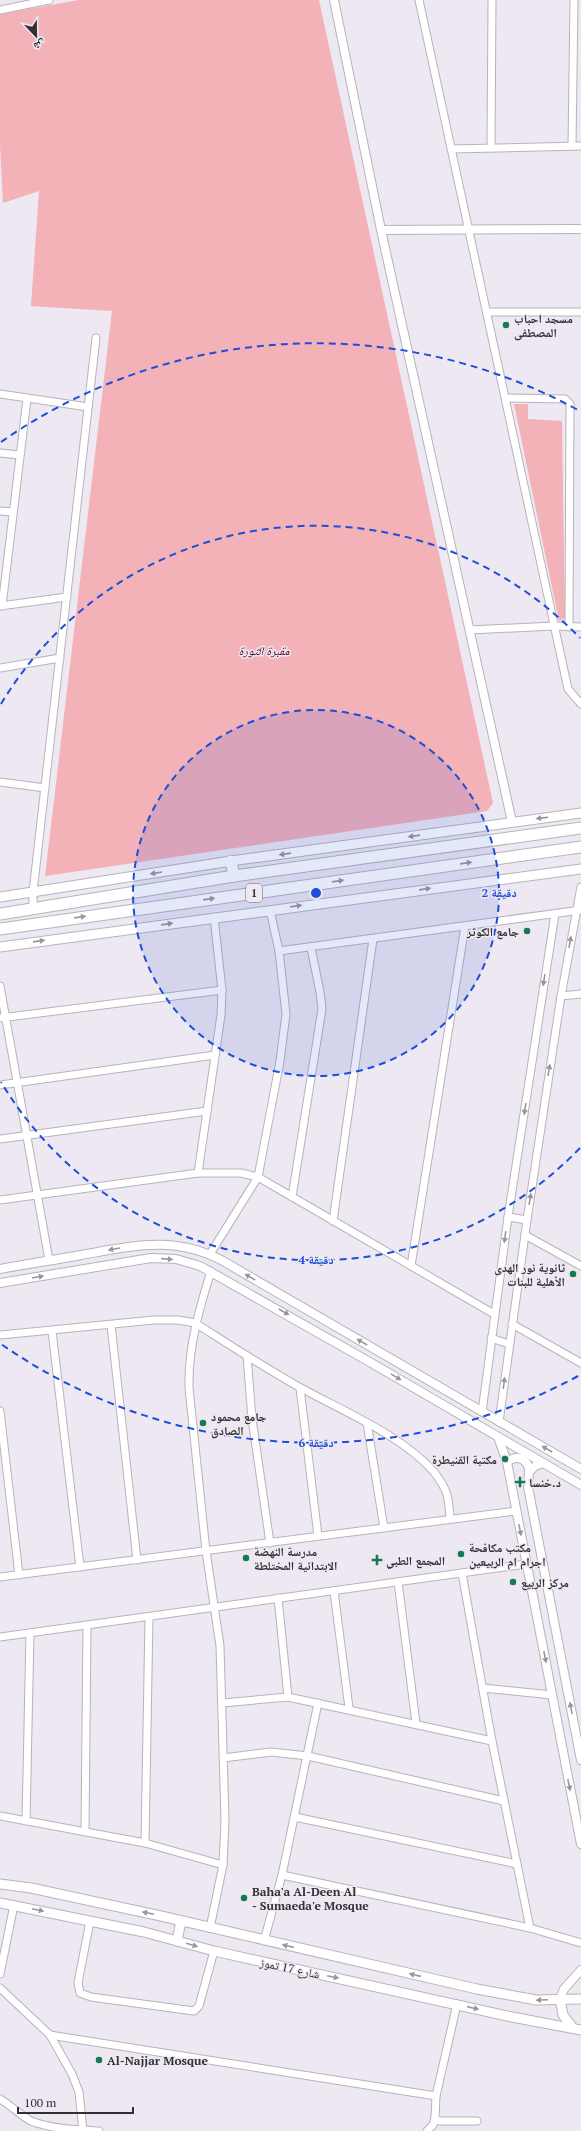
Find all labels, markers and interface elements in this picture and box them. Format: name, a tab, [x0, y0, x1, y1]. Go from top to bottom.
north arrow	[16, 16, 56, 56]
text: ش	[31, 36, 48, 54]
place label: مسجد احباب المصطفى	[514, 311, 573, 341]
marker: مسجد احباب المصطفى	[501, 320, 511, 330]
park label: مقبرة الثورة	[238, 643, 290, 658]
one-way arrow	[536, 815, 548, 821]
one-way arrow	[407, 833, 420, 839]
one-way arrow	[279, 851, 291, 857]
one-way arrow	[460, 860, 473, 866]
one-way arrow	[150, 870, 162, 876]
one-way arrow	[332, 878, 344, 884]
road number: 1	[246, 884, 262, 902]
text: 2 دقيقة	[481, 885, 517, 900]
centre of rings	[309, 886, 323, 900]
one-way arrow	[419, 886, 431, 892]
one-way arrow	[203, 896, 215, 902]
one-way arrow	[290, 903, 302, 909]
one-way arrow	[74, 914, 86, 920]
one-way arrow	[161, 921, 174, 927]
place label: جامع الكوثر	[466, 924, 519, 940]
marker: جامع الكوثر	[522, 926, 532, 936]
one-way arrow	[567, 936, 573, 948]
one-way arrow	[33, 938, 45, 944]
one-way arrow	[541, 974, 547, 986]
one-way arrow	[546, 1064, 552, 1076]
one-way arrow	[522, 1103, 528, 1115]
one-way arrow	[527, 1193, 533, 1205]
one-way arrow	[502, 1231, 508, 1243]
one-way arrow	[107, 1247, 120, 1253]
text: 4 دقيقة	[298, 1252, 334, 1267]
one-way arrow	[161, 1255, 173, 1262]
place label: ثانوية نور الهدى الأهلية للبنات	[494, 1260, 566, 1289]
marker: ثانوية نور الهدى الأهلية للبنات	[568, 1269, 578, 1279]
one-way arrow	[32, 1273, 45, 1279]
one-way arrow	[244, 1273, 256, 1280]
one-way arrow	[278, 1309, 290, 1316]
one-way arrow	[356, 1339, 368, 1346]
one-way arrow	[390, 1374, 402, 1381]
one-way arrow	[501, 1377, 507, 1389]
place label: جامع محمود الصادق	[211, 1409, 267, 1439]
marker: جامع محمود الصادق	[198, 1418, 208, 1428]
text: 6 دقيقة	[298, 1435, 334, 1450]
one-way arrow	[541, 1446, 553, 1453]
place label: مكتبة القنيطرة	[432, 1452, 497, 1467]
marker: مكتبة القنيطرة	[500, 1454, 510, 1464]
place label: د.خنسا	[529, 1475, 561, 1490]
marker: د.خنسا	[514, 1476, 526, 1488]
one-way arrow	[517, 1524, 523, 1536]
place label: مكتب مكافحة اجرام ام الربيعين	[469, 1540, 546, 1570]
place label: مدرسة النهضة الابتدائية المختلطة	[254, 1544, 337, 1573]
marker: مكتب مكافحة اجرام ام الربيعين	[456, 1549, 466, 1559]
marker: مدرسة النهضة الابتدائية المختلطة	[241, 1553, 251, 1563]
place label: المجمع الطبي	[386, 1553, 445, 1570]
marker: المجمع الطبي	[371, 1554, 383, 1566]
place label: مركز الربيع	[521, 1575, 569, 1591]
marker: مركز الربيع	[508, 1577, 518, 1587]
one-way arrow	[542, 1651, 548, 1663]
one-way arrow	[567, 1702, 573, 1715]
one-way arrow	[567, 1779, 573, 1791]
place label: Baha'a Al-Deen Al - Sumaeda'e Mosque	[252, 1884, 369, 1913]
marker: Baha'a Al-Deen Al - Sumaeda'e Mosque	[239, 1893, 249, 1903]
one-way arrow	[32, 1908, 44, 1914]
one-way arrow	[142, 1909, 154, 1915]
one-way arrow	[186, 1943, 198, 1949]
one-way arrow	[282, 1943, 294, 1949]
street label: شارع 17 تموز	[258, 1954, 321, 1983]
one-way arrow	[408, 1972, 420, 1978]
one-way arrow	[327, 1975, 339, 1981]
one-way arrow	[536, 1996, 548, 2003]
one-way arrow	[467, 2005, 480, 2011]
place label: Al-Najjar Mosque	[107, 2053, 209, 2068]
marker: Al-Najjar Mosque	[94, 2055, 104, 2065]
scale bar	[18, 2089, 133, 2115]
text: 100 m	[24, 2095, 57, 2110]

